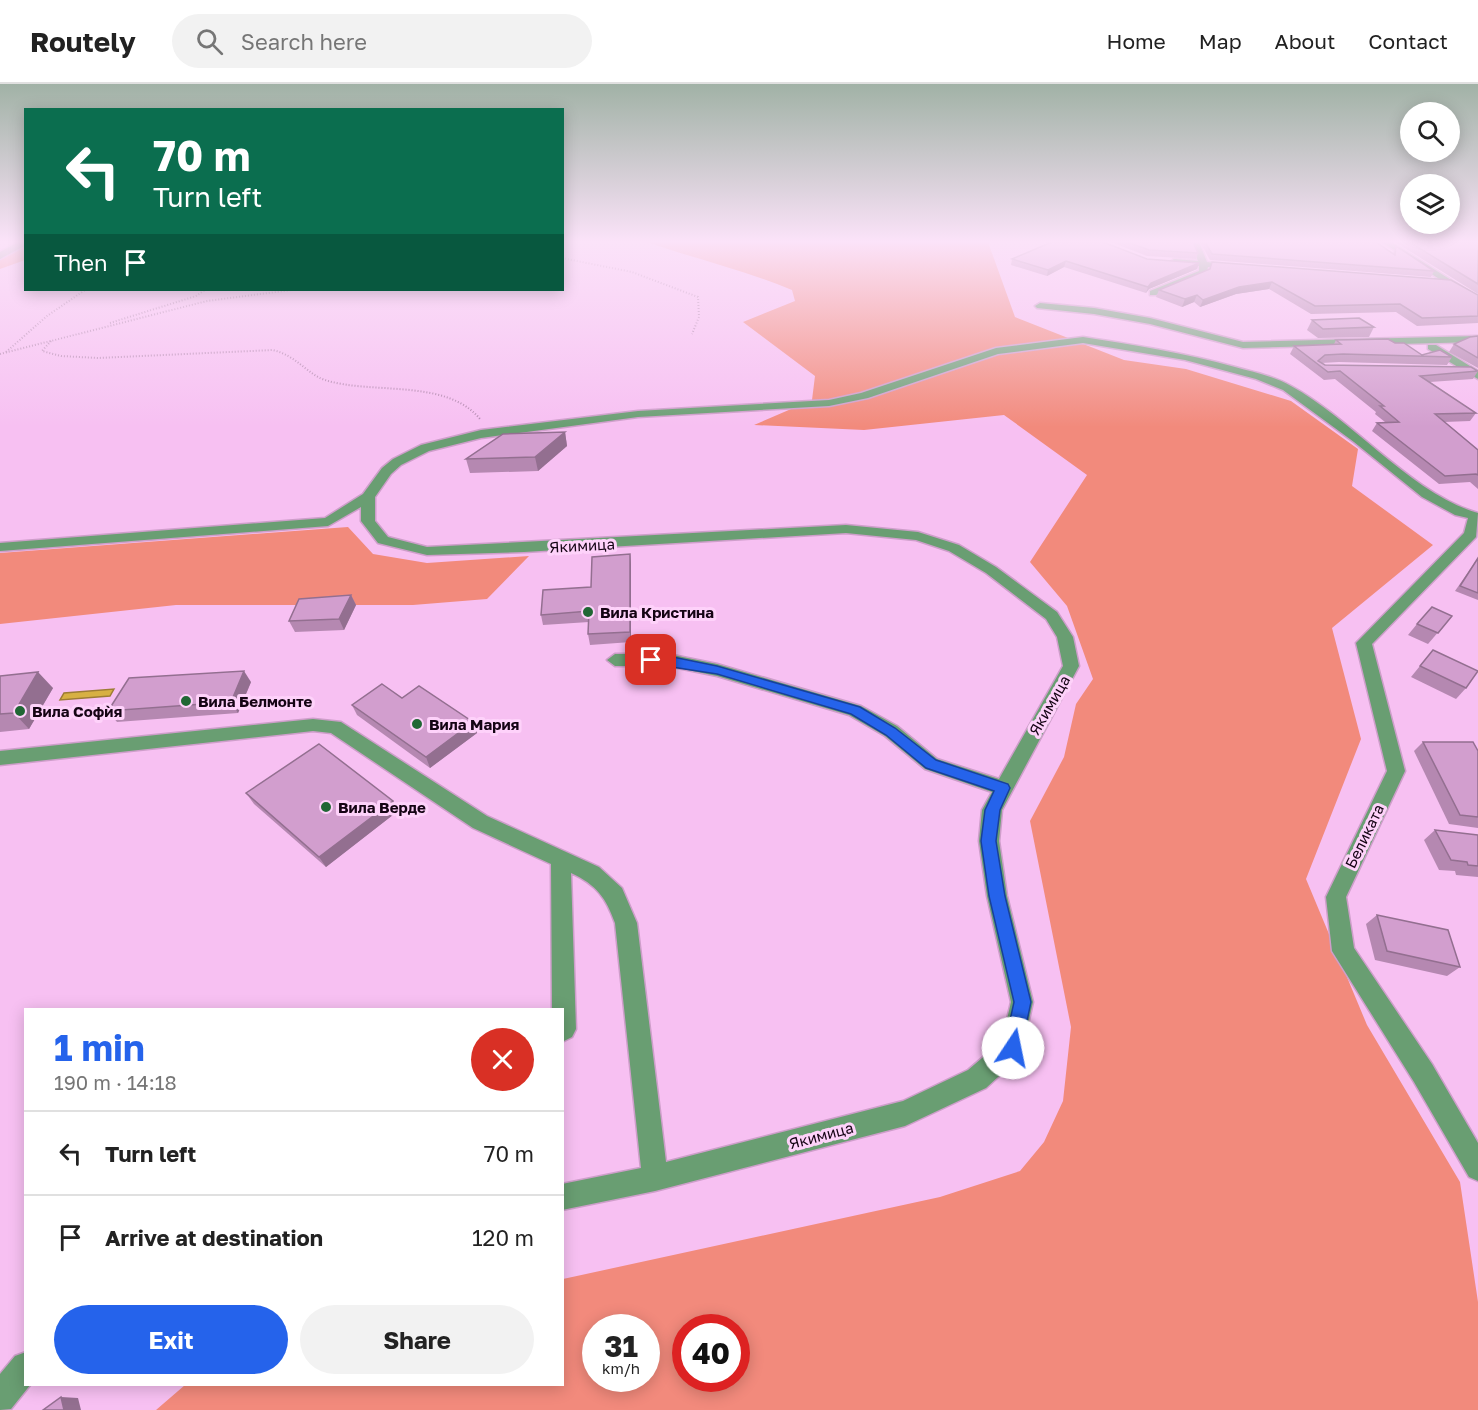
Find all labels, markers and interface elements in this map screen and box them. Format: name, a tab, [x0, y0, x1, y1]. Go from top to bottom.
search box	[172, 14, 592, 68]
text: Routely	[30, 25, 136, 58]
icon: search	[193, 25, 226, 58]
text: Search here	[241, 28, 367, 55]
text: Home	[1106, 28, 1166, 54]
text: Map	[1199, 28, 1242, 54]
text: About	[1275, 28, 1335, 54]
text: Contact	[1368, 28, 1448, 54]
map controls	[1400, 102, 1460, 234]
button: search	[1400, 102, 1460, 162]
text: 70 m	[153, 130, 250, 180]
icon: left	[54, 132, 132, 210]
button: layers	[1400, 174, 1460, 234]
text: Turn left	[153, 181, 262, 213]
icon: arrive	[119, 246, 152, 279]
text: Then	[54, 249, 107, 276]
street label: Якимица	[549, 534, 615, 556]
place label: Вила Кристина	[600, 603, 714, 621]
marker: Вила Кристина	[581, 605, 595, 619]
pin	[625, 634, 676, 685]
icon: arrive	[634, 643, 667, 676]
street label: Якимица	[1025, 672, 1073, 738]
place label: Вила Белмонте	[198, 692, 313, 710]
marker: Вила Белмонте	[179, 694, 193, 708]
place label: Вила Софѝя	[32, 702, 122, 720]
marker: Вила Софѝя	[13, 704, 27, 718]
place label: Вила Мария	[429, 715, 520, 733]
marker: Вила Мария	[410, 717, 424, 731]
place label: Вила Верде	[338, 798, 426, 816]
marker: Вила Верде	[319, 800, 333, 814]
street label: Беликата	[1341, 801, 1387, 871]
position arrow	[981, 1016, 1045, 1080]
text: 1 min	[54, 1026, 145, 1069]
button: close	[471, 1028, 534, 1091]
text: 190 m · 14:18	[54, 1070, 177, 1094]
street label: Якимица	[787, 1118, 855, 1152]
icon: left	[54, 1137, 87, 1170]
text: Turn left	[105, 1140, 196, 1167]
text: 70 m	[484, 1140, 534, 1167]
icon: arrive	[54, 1221, 87, 1254]
text: Arrive at destination	[105, 1224, 323, 1251]
text: 120 m	[472, 1224, 534, 1251]
button: Exit	[54, 1305, 288, 1374]
button: Share	[300, 1305, 534, 1374]
speed limit sign: 40	[672, 1314, 750, 1392]
text: 31	[604, 1328, 638, 1364]
text: km/h	[602, 1359, 640, 1377]

